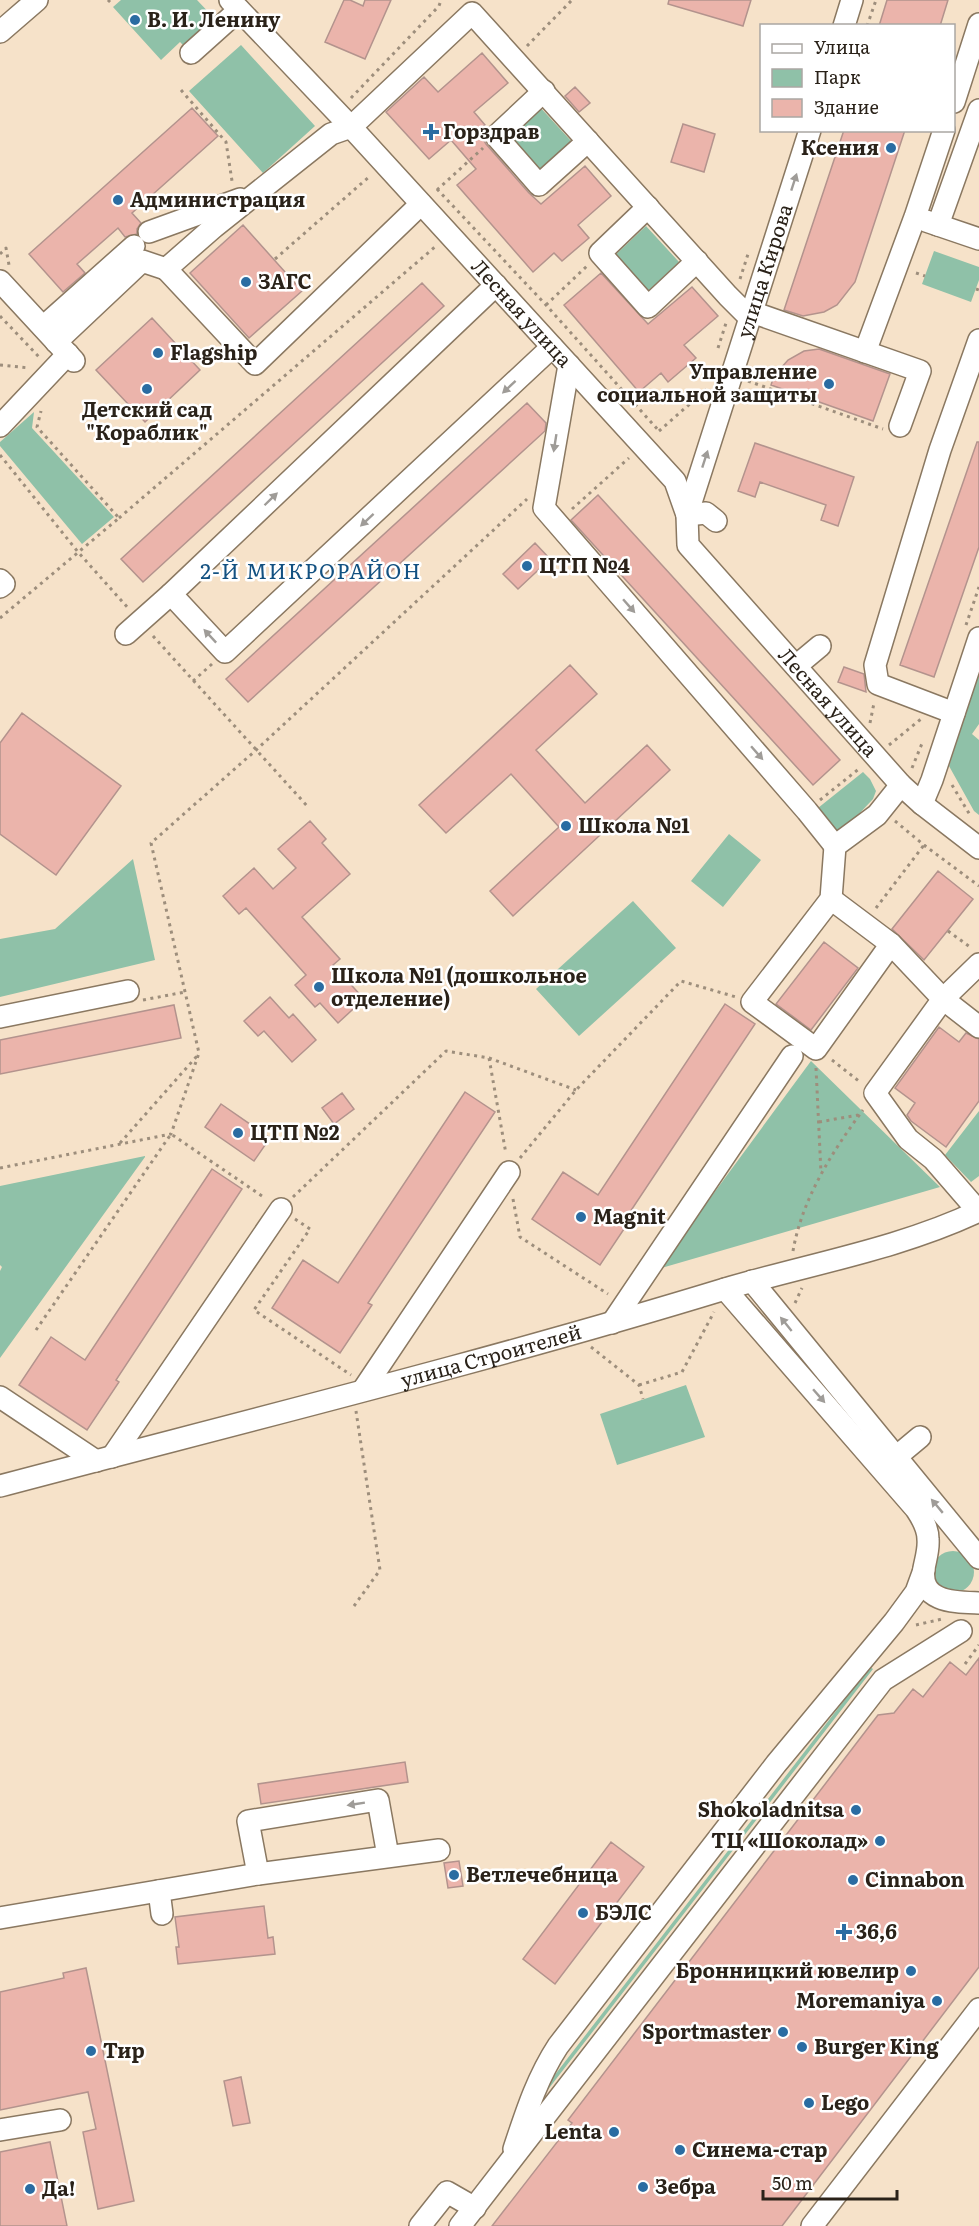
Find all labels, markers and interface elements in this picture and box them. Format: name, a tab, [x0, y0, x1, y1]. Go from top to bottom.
place label: В. И. Ленину	[147, 3, 281, 33]
marker: В. И. Ленину	[128, 13, 142, 27]
legend	[760, 24, 955, 132]
text: Улица	[814, 33, 870, 60]
text: Парк	[814, 63, 861, 90]
text: Здание	[814, 93, 879, 120]
place label: Горздрав	[443, 115, 540, 145]
marker: Горздрав	[424, 125, 438, 139]
place label: Ксения	[801, 131, 879, 161]
marker: Ксения	[884, 141, 898, 155]
one-way arrow	[790, 173, 799, 191]
place label: Администрация	[130, 183, 305, 213]
marker: Администрация	[111, 193, 125, 207]
street label: улица Кирова	[727, 199, 799, 342]
street label: Лесная улица	[466, 251, 581, 373]
place label: ЗАГС	[258, 265, 312, 295]
marker: ЗАГС	[239, 275, 253, 289]
place label: Flagship	[170, 336, 258, 366]
marker: Flagship	[151, 346, 165, 360]
place label: Управление социальной защиты	[597, 355, 817, 408]
marker: Управление социальной защиты	[822, 377, 836, 391]
one-way arrow	[502, 380, 517, 394]
marker: Детский сад "Кораблик"	[140, 382, 154, 396]
place label: Детский сад "Кораблик"	[82, 393, 212, 446]
one-way arrow	[551, 434, 560, 453]
one-way arrow	[700, 450, 710, 468]
one-way arrow	[263, 493, 278, 506]
one-way arrow	[360, 513, 375, 526]
place label: ЦТП №4	[539, 549, 630, 579]
district label: 2-Й МИКРОРАЙОН	[200, 554, 422, 585]
marker: ЦТП №4	[520, 559, 534, 573]
one-way arrow	[622, 598, 635, 613]
one-way arrow	[204, 629, 217, 644]
street label: Лесная улица	[772, 640, 886, 763]
one-way arrow	[750, 745, 763, 760]
place label: Школа №1	[578, 809, 690, 839]
marker: Школа №1	[559, 819, 573, 833]
place label: Школа №1 (дошкольное отделение)	[331, 959, 587, 1012]
marker: Школа №1 (дошкольное отделение)	[312, 980, 326, 994]
place label: ЦТП №2	[250, 1116, 340, 1146]
marker: ЦТП №2	[231, 1126, 245, 1140]
place label: Magnit	[593, 1200, 666, 1230]
marker: Magnit	[574, 1210, 588, 1224]
street label: улица Строителей	[397, 1315, 585, 1393]
one-way arrow	[780, 1316, 793, 1332]
one-way arrow	[813, 1389, 826, 1404]
one-way arrow	[931, 1498, 944, 1514]
place label: Shokoladnitsa	[698, 1793, 844, 1823]
one-way arrow	[347, 1799, 366, 1808]
marker: Shokoladnitsa	[849, 1803, 863, 1817]
place label: ТЦ «Шоколад»	[711, 1824, 868, 1854]
marker: ТЦ «Шоколад»	[873, 1834, 887, 1848]
place label: Ветлечебница	[466, 1858, 618, 1888]
place label: Cinnabon	[865, 1863, 964, 1893]
marker: Ветлечебница	[447, 1868, 461, 1882]
marker: Cinnabon	[846, 1873, 860, 1887]
place label: БЭЛС	[595, 1896, 652, 1926]
marker: БЭЛС	[576, 1906, 590, 1920]
place label: 36,6	[856, 1915, 897, 1945]
marker: 36,6	[837, 1925, 851, 1939]
place label: Бронницкий ювелир	[676, 1954, 899, 1984]
marker: Бронницкий ювелир	[904, 1964, 918, 1978]
place label: Moremaniya	[796, 1984, 925, 2014]
marker: Moremaniya	[930, 1994, 944, 2008]
place label: Sportmaster	[642, 2015, 771, 2045]
marker: Sportmaster	[776, 2025, 790, 2039]
place label: Burger King	[814, 2030, 939, 2060]
place label: Тир	[103, 2034, 145, 2064]
marker: Burger King	[795, 2040, 809, 2054]
marker: Тир	[84, 2044, 98, 2058]
place label: Lego	[821, 2086, 869, 2116]
marker: Lego	[802, 2096, 816, 2110]
place label: Lenta	[544, 2115, 602, 2145]
marker: Lenta	[607, 2125, 621, 2139]
place label: Синема-стар	[692, 2133, 828, 2163]
marker: Синема-стар	[673, 2143, 687, 2157]
scale bar	[763, 2163, 896, 2201]
text: 50 m	[772, 2169, 813, 2196]
place label: Зебра	[655, 2170, 716, 2200]
place label: Да!	[42, 2172, 76, 2202]
marker: Зебра	[636, 2180, 650, 2194]
marker: Да!	[23, 2182, 37, 2196]

